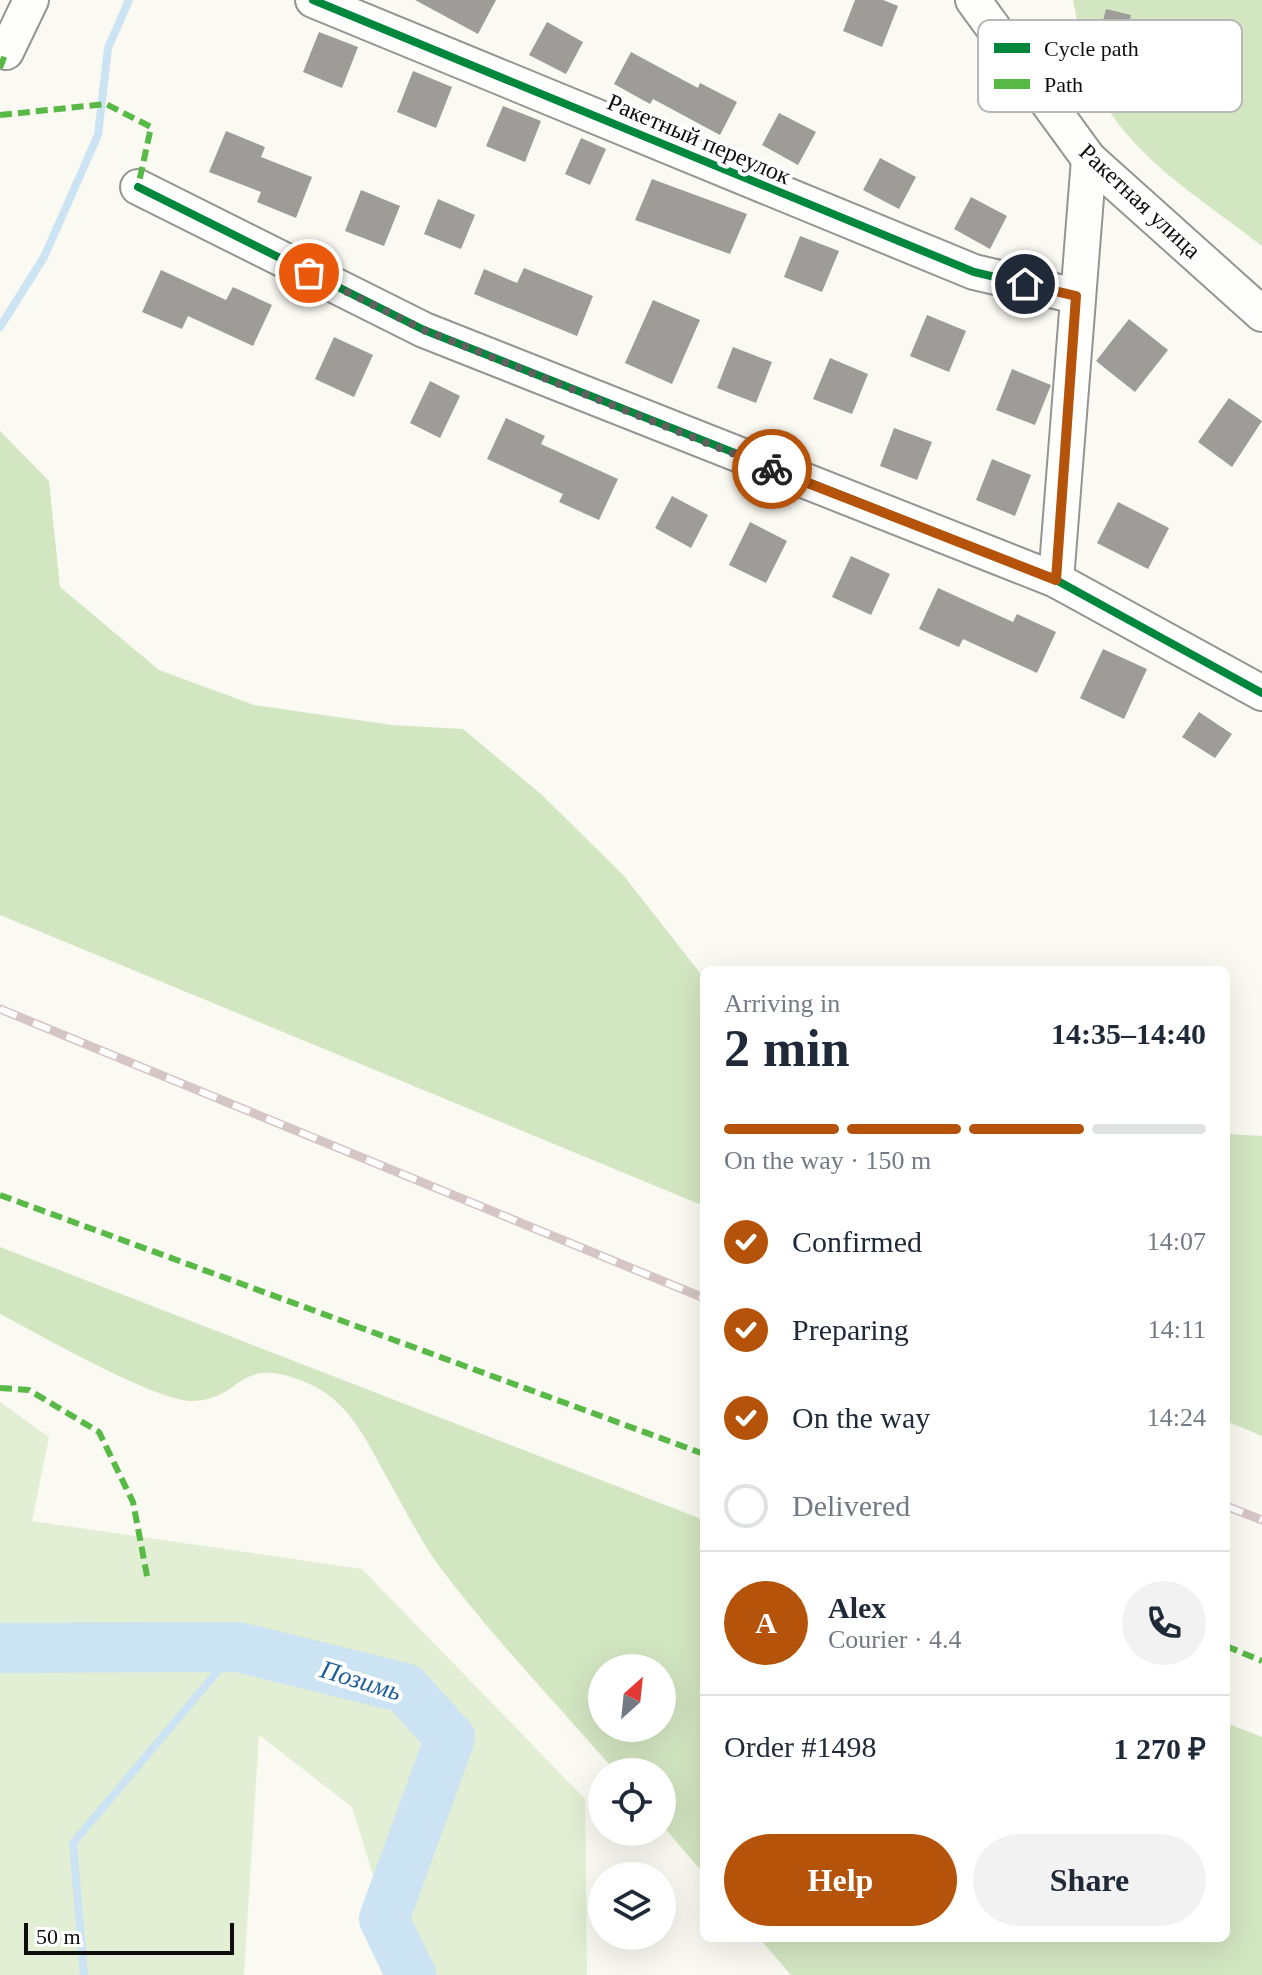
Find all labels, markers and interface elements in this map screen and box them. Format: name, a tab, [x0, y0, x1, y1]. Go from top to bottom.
legend	[978, 20, 1242, 112]
text: Cycle path	[1044, 36, 1139, 61]
text: Path	[1044, 72, 1083, 97]
street label: Ракетный переулок	[604, 89, 795, 189]
street label: Ракетная улица	[1074, 138, 1206, 264]
pin	[275, 239, 343, 307]
pin	[991, 250, 1059, 318]
icon: bag	[287, 251, 331, 295]
icon: home	[1003, 262, 1047, 306]
courier	[732, 429, 812, 509]
icon: bike	[750, 447, 794, 491]
text: Arriving in	[724, 989, 840, 1018]
text: 14:35–14:40	[1051, 1017, 1206, 1050]
text: 2 min	[724, 1020, 850, 1077]
text: On the way · 150 m	[724, 1146, 931, 1175]
icon: check	[724, 1220, 768, 1264]
text: Confirmed	[792, 1225, 922, 1258]
text: 14:07	[1147, 1227, 1206, 1256]
icon: check	[724, 1308, 768, 1352]
text: Preparing	[792, 1313, 909, 1346]
text: 14:11	[1148, 1315, 1206, 1344]
icon: check	[724, 1396, 768, 1440]
text: On the way	[792, 1401, 930, 1434]
text: 14:24	[1147, 1403, 1206, 1432]
text: Delivered	[792, 1489, 910, 1522]
button: phone	[1122, 1581, 1206, 1665]
text: Alex	[828, 1591, 886, 1624]
text: A	[755, 1606, 777, 1639]
text: Courier · 4.4	[828, 1625, 962, 1654]
water label: Позимь	[316, 1654, 405, 1707]
north arrow	[588, 1654, 676, 1742]
map controls	[588, 1654, 676, 1950]
text: Order #1498	[724, 1730, 876, 1763]
text: 1 270 ₽	[1114, 1732, 1206, 1765]
button: locate	[588, 1758, 676, 1846]
button: Help	[724, 1834, 957, 1926]
button: Share	[973, 1834, 1206, 1926]
button: layers	[588, 1862, 676, 1950]
scale bar	[24, 1919, 234, 1955]
text: 50 m	[36, 1924, 81, 1949]

